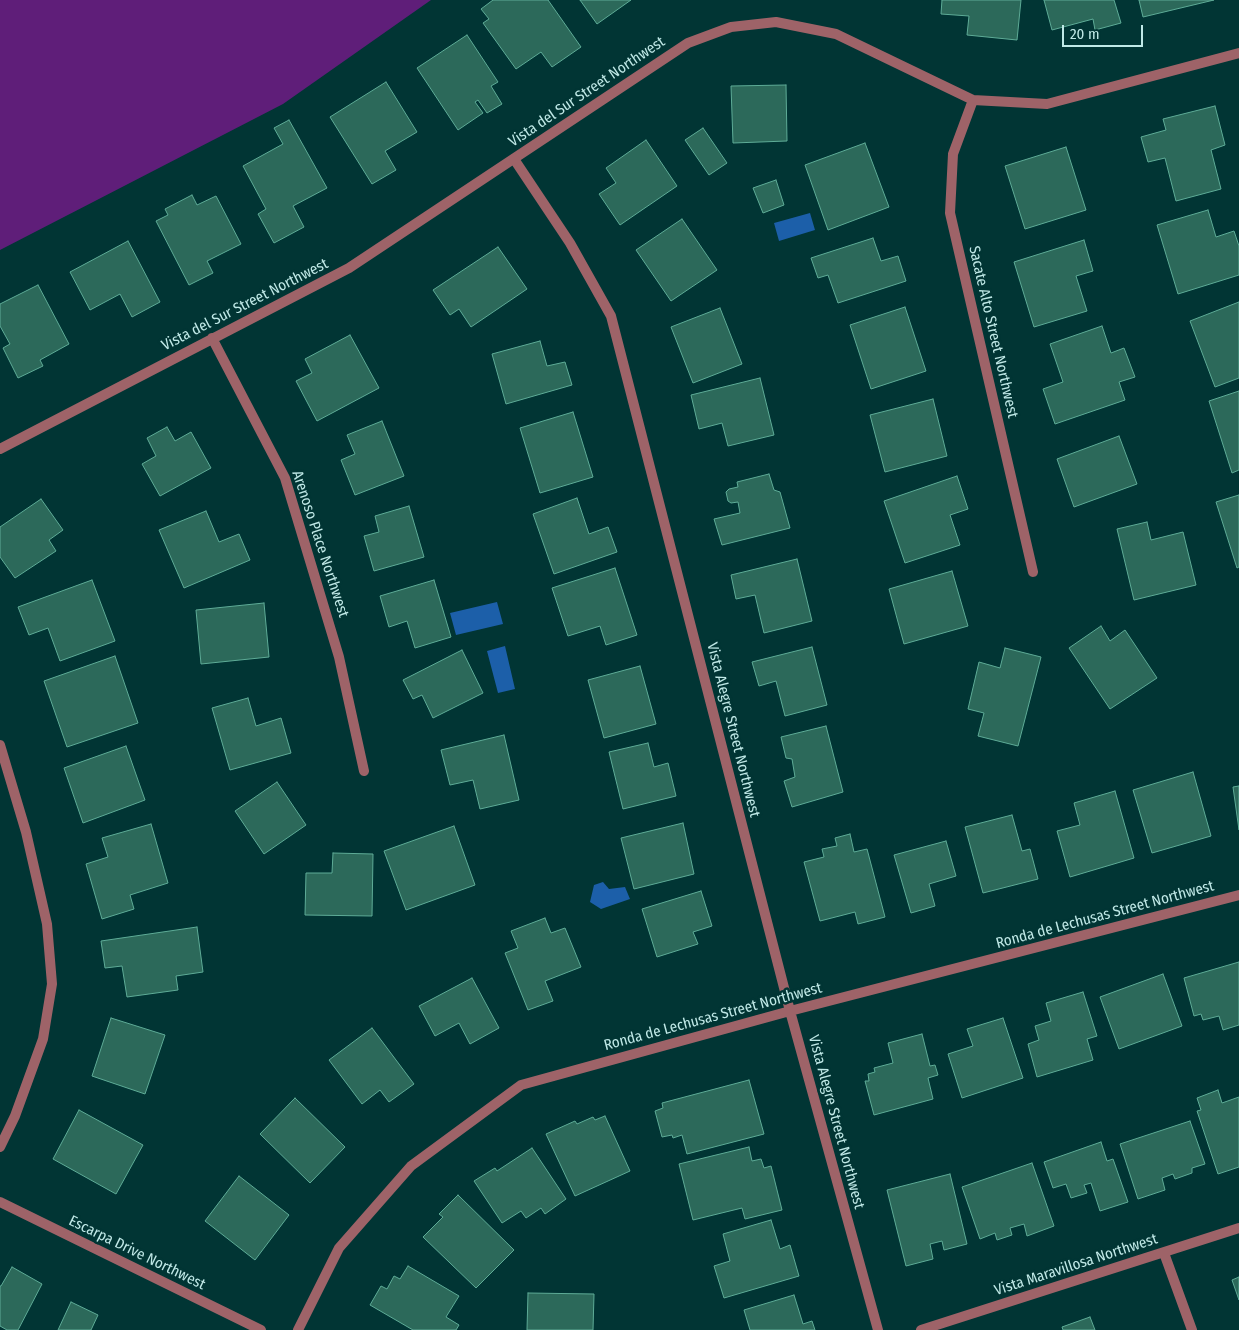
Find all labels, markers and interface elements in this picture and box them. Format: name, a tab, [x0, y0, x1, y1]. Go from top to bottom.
scale bar	[1064, 15, 1145, 47]
text: 20 m	[1070, 25, 1100, 43]
street label: Vista del Sur Street Northwest	[506, 33, 668, 151]
street label: Sacate Alto Street Northwest	[964, 244, 1022, 420]
street label: Vista del Sur Street Northwest	[159, 255, 331, 355]
street label: Arenoso Place Northwest	[288, 468, 352, 620]
street label: Vista Alegre Street Northwest	[703, 641, 763, 819]
street label: Ronda de Lechusas Street Northwest	[994, 877, 1216, 953]
street label: Ronda de Lechusas Street Northwest	[602, 979, 824, 1055]
street label: Vista Alegre Street Northwest	[804, 1033, 868, 1211]
street label: Escarpa Drive Northwest	[66, 1212, 208, 1294]
street label: Vista Maravillosa Northwest	[992, 1230, 1160, 1300]

